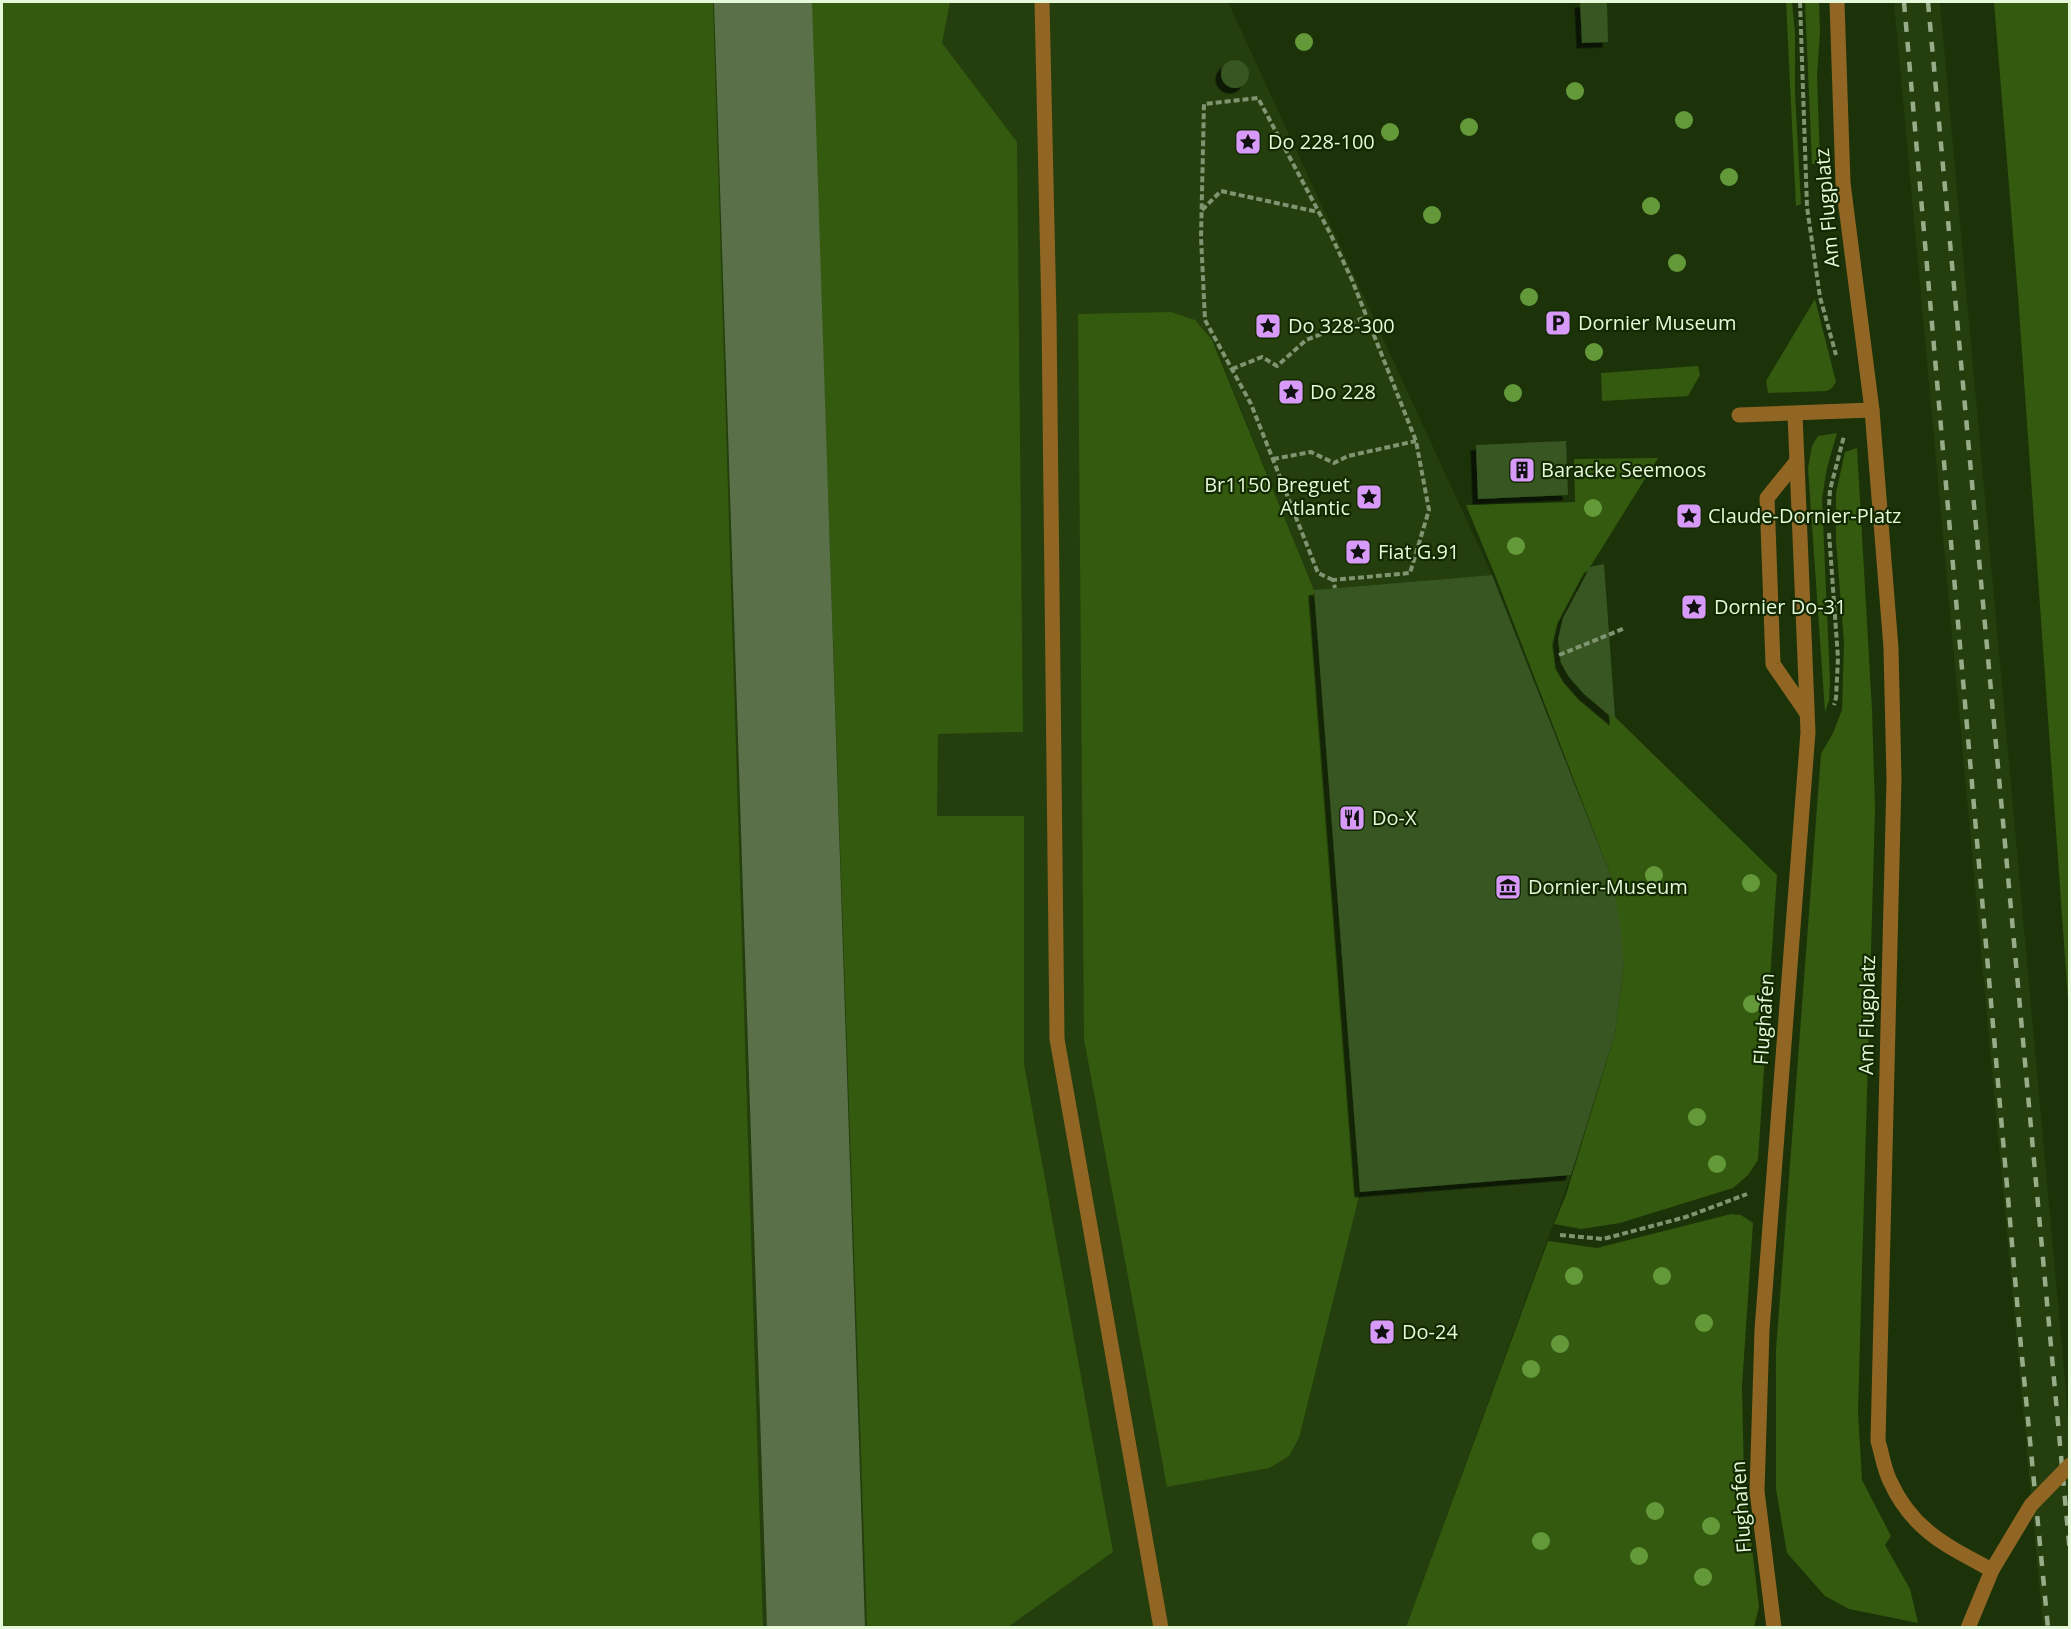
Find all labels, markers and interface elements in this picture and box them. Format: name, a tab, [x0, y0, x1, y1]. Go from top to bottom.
place icon: Do 228-100	[1233, 127, 1263, 157]
place label: Do 228-100	[1268, 128, 1375, 155]
street label: Am Flugplatz	[1808, 147, 1845, 269]
parking icon: Dornier Museum	[1543, 308, 1573, 338]
place label: Dornier Museum	[1578, 309, 1736, 336]
place icon: Do 328-300	[1253, 311, 1283, 341]
place label: Do 328-300	[1288, 312, 1395, 339]
place icon: Do 228	[1276, 377, 1306, 407]
place label: Do 228	[1310, 378, 1376, 405]
building icon: Baracke Seemoos	[1507, 455, 1537, 485]
place label: Baracke Seemoos	[1541, 456, 1706, 483]
place label: Br1150 Breguet Atlantic	[1204, 471, 1350, 521]
place icon: Br1150 Breguet Atlantic	[1354, 482, 1384, 512]
place icon: Claude-Dornier-Platz	[1674, 501, 1704, 531]
place label: Claude-Dornier-Platz	[1708, 502, 1902, 529]
place icon: Fiat G.91	[1343, 537, 1373, 567]
place label: Fiat G.91	[1378, 538, 1459, 565]
place icon: Dornier Do-31	[1679, 592, 1709, 622]
place label: Dornier Do-31	[1714, 593, 1846, 620]
restaurant icon: Do-X	[1337, 803, 1367, 833]
place label: Do-X	[1372, 804, 1417, 831]
museum icon: Dornier-Museum	[1493, 872, 1523, 902]
place label: Dornier-Museum	[1528, 873, 1688, 900]
street label: Am Flugplatz	[1852, 955, 1881, 1075]
street label: Flughafen	[1747, 972, 1780, 1066]
place icon: Do-24	[1367, 1317, 1397, 1347]
place label: Do-24	[1402, 1318, 1458, 1345]
street label: Flughafen	[1724, 1460, 1757, 1554]

